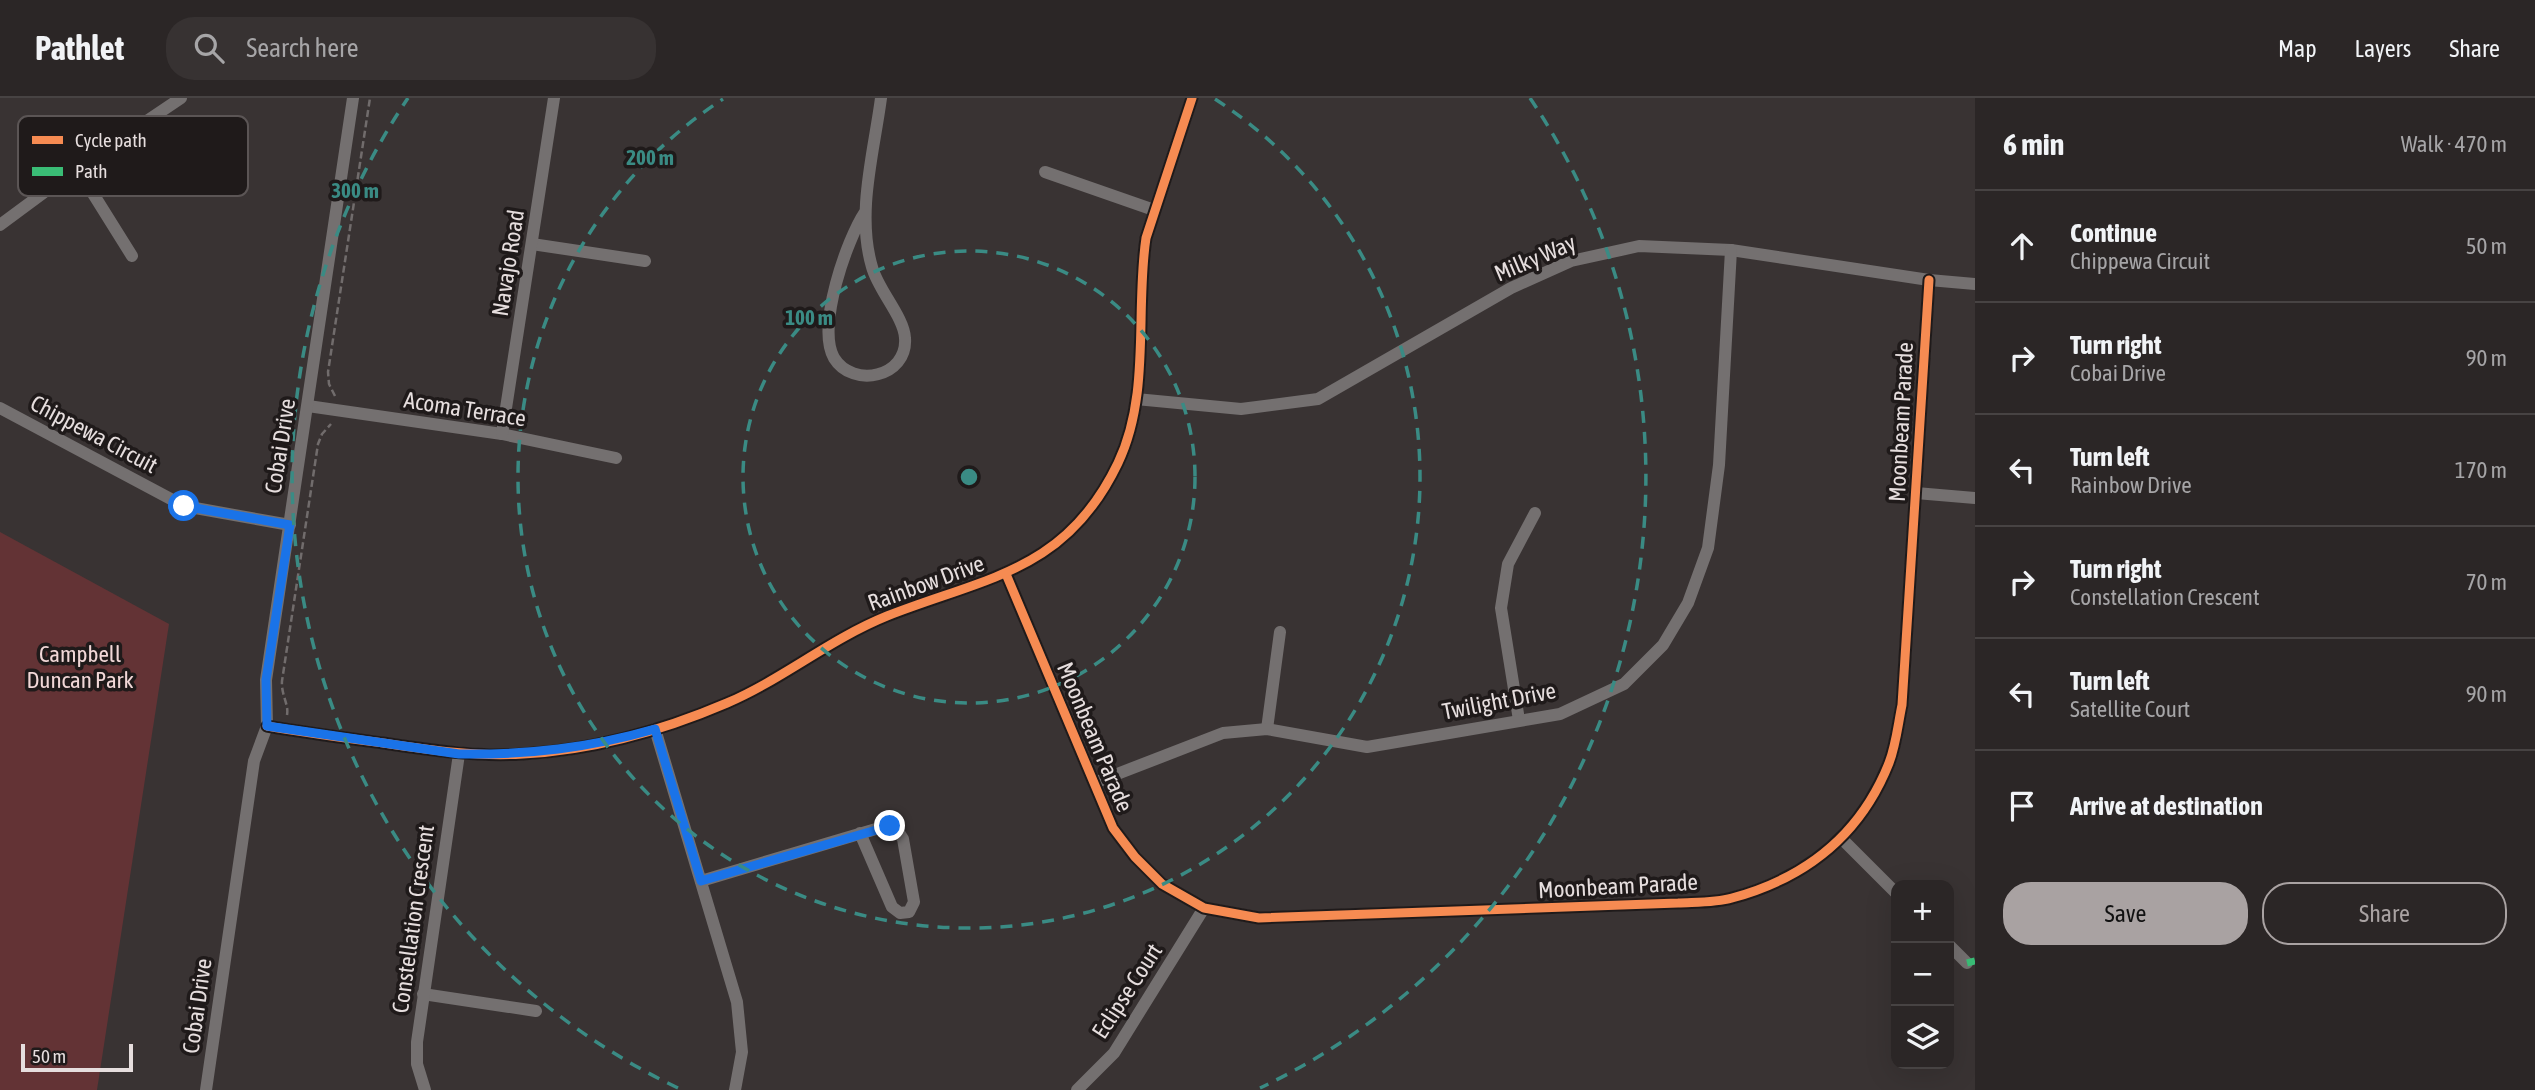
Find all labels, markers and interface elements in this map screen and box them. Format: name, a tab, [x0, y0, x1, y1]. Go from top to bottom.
search box	[166, 17, 656, 80]
text: Pathlet	[35, 29, 124, 67]
icon: search	[190, 29, 228, 67]
text: Search here	[246, 33, 358, 63]
text: Map	[2278, 35, 2317, 62]
text: Layers	[2355, 35, 2411, 62]
text: Share	[2449, 35, 2500, 62]
legend	[18, 116, 248, 196]
text: 6 min	[2003, 127, 2064, 161]
text: Cycle path	[75, 129, 147, 151]
text: Walk · 470 m	[2401, 131, 2507, 157]
text: 200 m	[626, 145, 674, 169]
text: Path	[75, 160, 107, 182]
text: 300 m	[331, 178, 379, 202]
street label: Navajo Road	[487, 208, 529, 318]
text: Continue	[2070, 218, 2157, 248]
icon: ahead	[2003, 227, 2041, 265]
street label: Milky Way	[1490, 229, 1580, 287]
text: 50 m	[2466, 233, 2507, 259]
text: Chippewa Circuit	[2070, 248, 2210, 274]
text: 100 m	[785, 305, 833, 329]
text: Turn right	[2070, 330, 2161, 360]
icon: right	[2003, 339, 2041, 377]
street label: Moonbeam Parade	[1884, 342, 1918, 502]
text: 90 m	[2466, 345, 2507, 371]
text: Cobai Drive	[2070, 360, 2166, 386]
street label: Acoma Terrace	[402, 387, 528, 431]
street label: Chippewa Circuit	[26, 390, 162, 478]
street label: Cobai Drive	[260, 397, 300, 495]
text: Turn left	[2070, 442, 2150, 472]
icon: left	[2003, 451, 2041, 489]
text: 170 m	[2455, 457, 2507, 483]
centre of rings	[957, 465, 981, 489]
text: Rainbow Drive	[2070, 472, 2192, 498]
route start	[168, 490, 199, 521]
street label: Rainbow Drive	[864, 550, 988, 616]
text: Turn right	[2070, 554, 2161, 584]
icon: right	[2003, 563, 2041, 601]
text: 70 m	[2466, 569, 2507, 595]
text: Constellation Crescent	[2070, 584, 2260, 610]
park label: Campbell Duncan Park	[26, 641, 134, 693]
street label: Moonbeam Parade	[1052, 658, 1138, 816]
text: Turn left	[2070, 666, 2150, 696]
icon: left	[2003, 675, 2041, 713]
street label: Twilight Drive	[1440, 677, 1558, 725]
text: 90 m	[2466, 681, 2507, 707]
text: Satellite Court	[2070, 696, 2190, 722]
icon: arrive	[2003, 787, 2041, 825]
text: Arrive at destination	[2070, 791, 2263, 821]
route end	[874, 810, 905, 841]
street label: Constellation Crescent	[387, 823, 439, 1015]
street label: Moonbeam Parade	[1538, 869, 1698, 903]
map controls	[1891, 880, 1954, 1069]
button: +	[1891, 880, 1954, 943]
button: Save	[2003, 882, 2248, 945]
button: Share	[2262, 882, 2507, 945]
street label: Eclipse Court	[1087, 939, 1167, 1043]
button: −	[1891, 943, 1954, 1006]
street label: Cobai Drive	[177, 957, 217, 1055]
button: layers	[1891, 1006, 1954, 1069]
scale bar	[21, 1041, 133, 1073]
text: 50 m	[32, 1045, 66, 1067]

